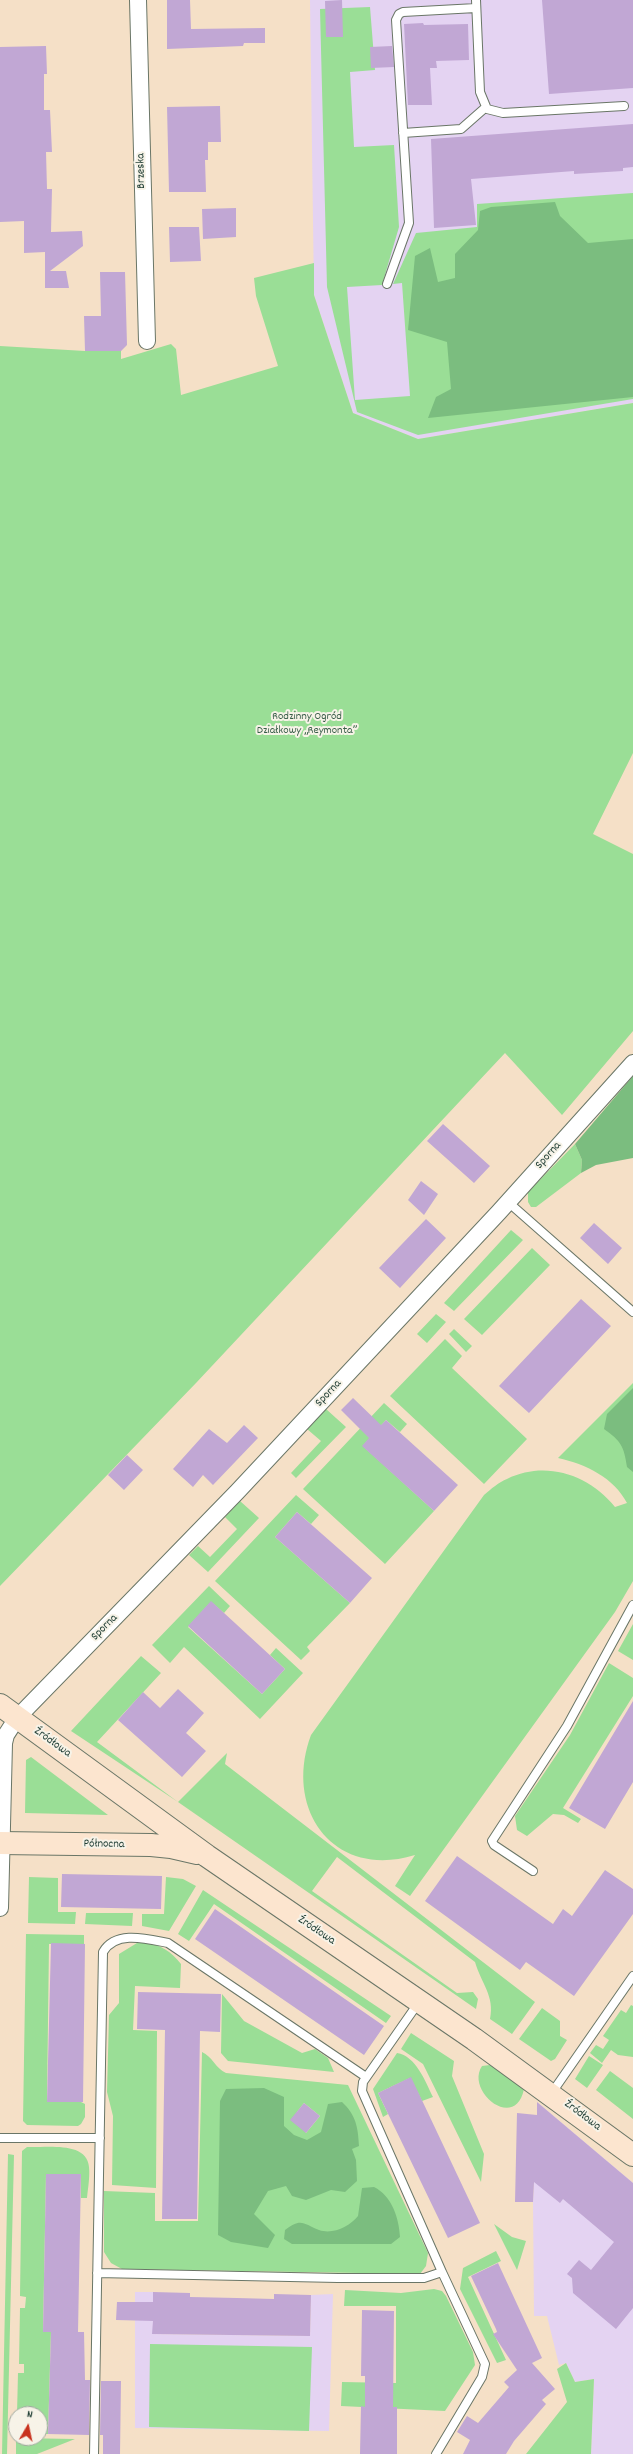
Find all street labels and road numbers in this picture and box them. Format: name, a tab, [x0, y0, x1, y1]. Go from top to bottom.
street label: Brzeska	[134, 153, 150, 189]
street label: Sporna	[533, 1139, 565, 1173]
street label: Sporna	[313, 1377, 345, 1411]
street label: Sporna	[89, 1612, 121, 1644]
street label: Źródłowa	[31, 1725, 73, 1761]
street label: Północna	[84, 1837, 124, 1853]
street label: Źródłowa	[294, 1913, 338, 1949]
street label: Źródłowa	[561, 2097, 603, 2135]

